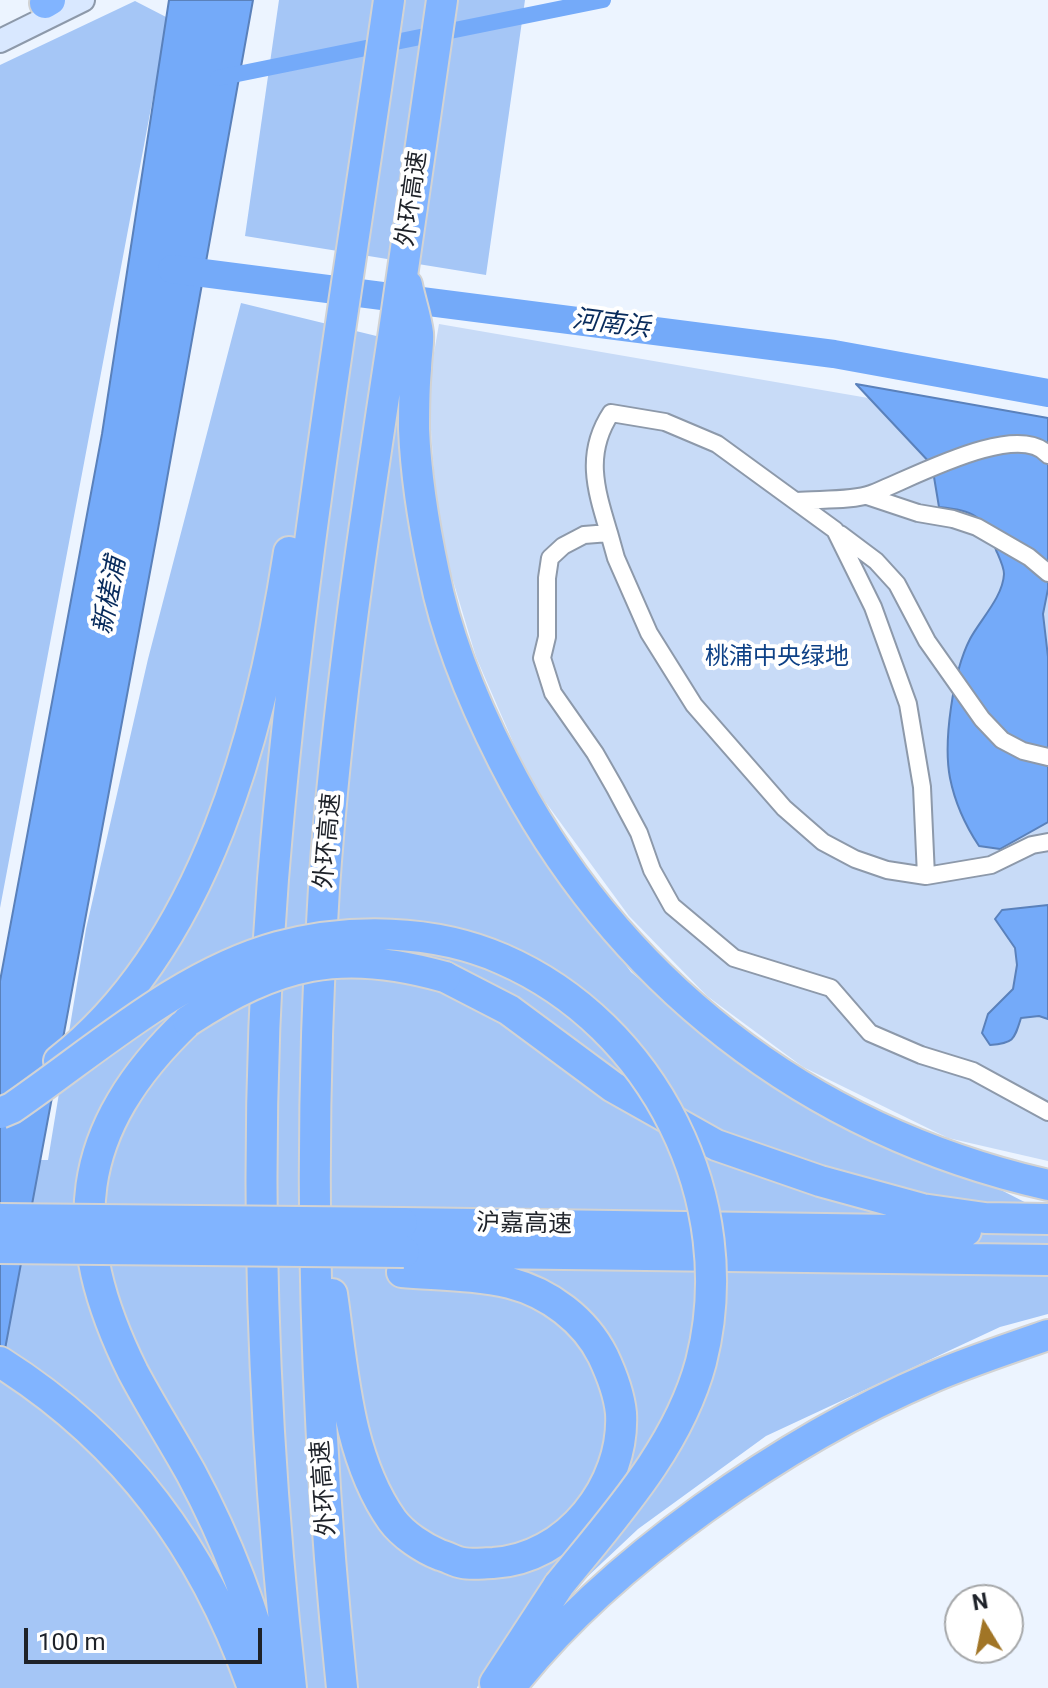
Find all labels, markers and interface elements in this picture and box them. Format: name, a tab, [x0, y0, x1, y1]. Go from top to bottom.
street label: 外环高速	[392, 149, 434, 249]
water label: 河南浜	[570, 305, 652, 345]
water label: 新槎浦	[88, 555, 134, 637]
park label: 桃浦中央绿地	[705, 644, 849, 672]
street label: 外环高速	[310, 792, 348, 890]
street label: 沪嘉高速	[476, 1210, 572, 1240]
street label: 外环高速	[307, 1439, 343, 1537]
north arrow	[944, 1584, 1024, 1664]
text: N	[970, 1588, 990, 1616]
scale bar	[28, 1612, 266, 1662]
text: 100 m	[38, 1628, 105, 1656]

